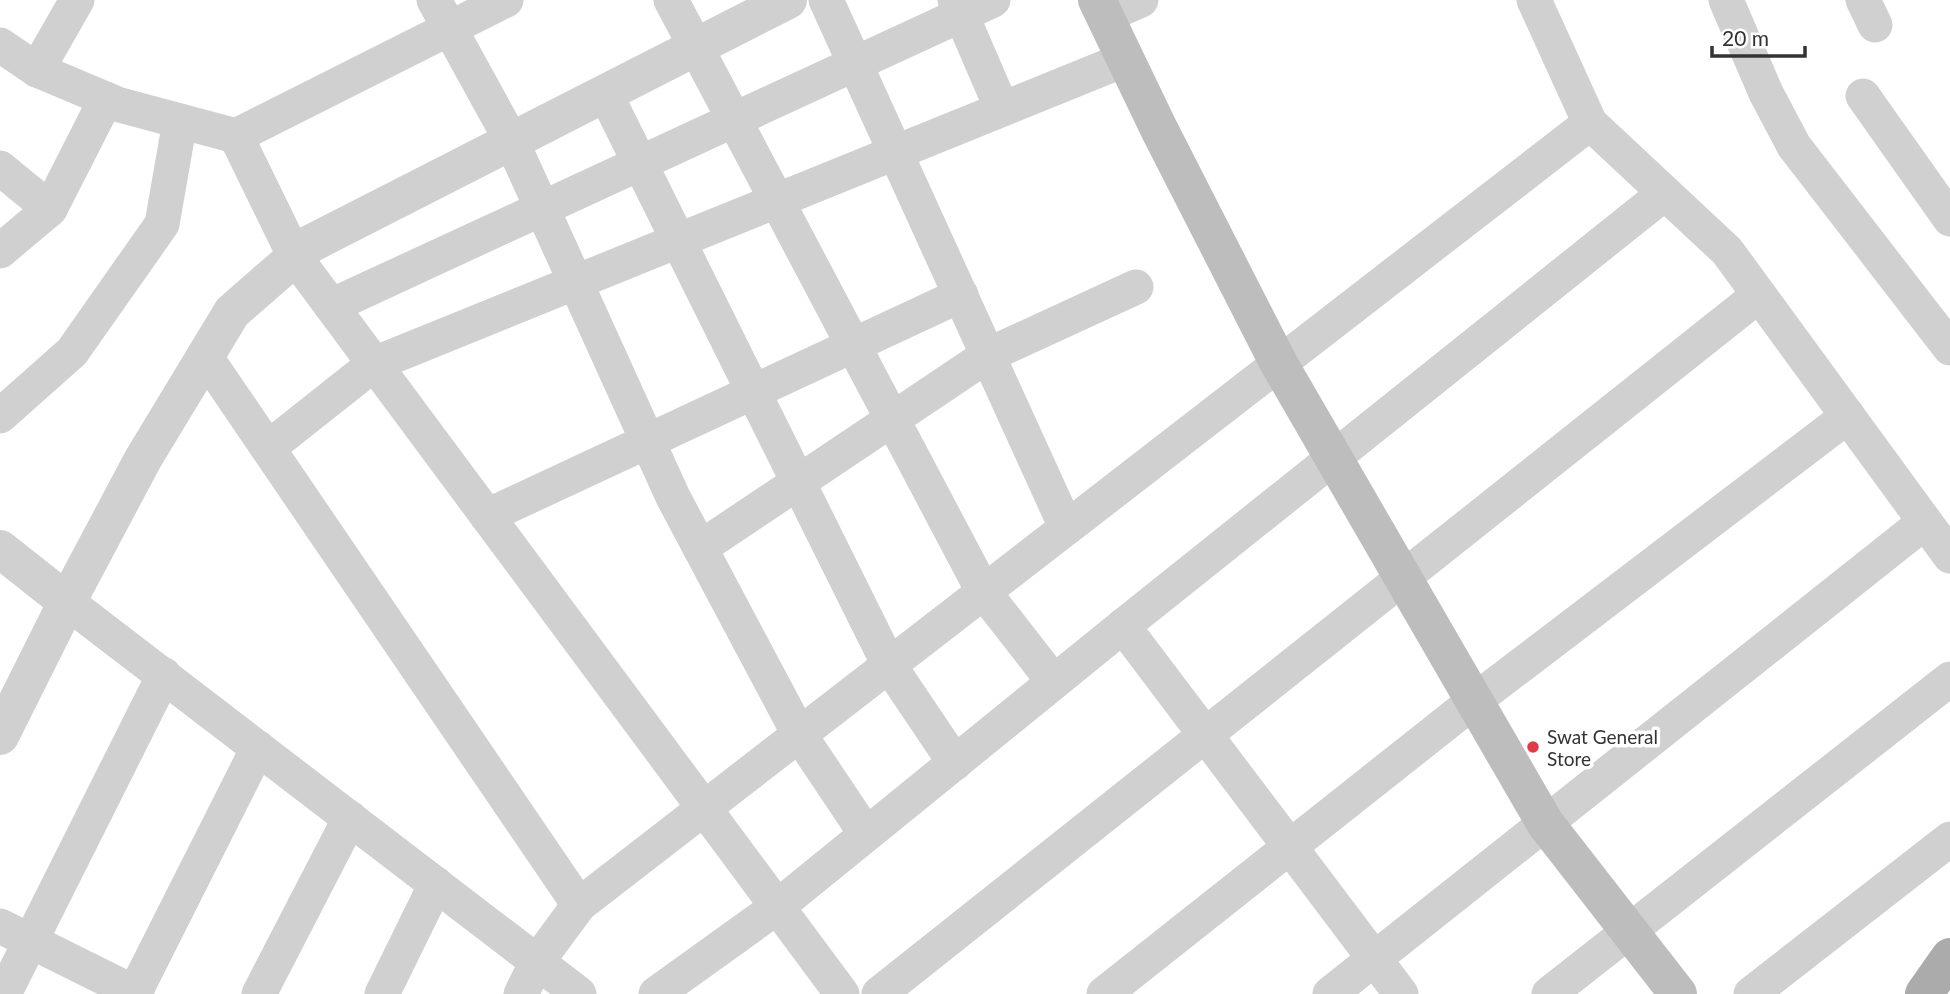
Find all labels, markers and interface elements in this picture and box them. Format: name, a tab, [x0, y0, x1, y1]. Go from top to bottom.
scale bar	[1712, 14, 1805, 58]
text: 20 m	[1722, 25, 1769, 50]
place label: Swat General Store	[1547, 725, 1658, 770]
marker: Swat General Store	[1525, 739, 1541, 755]

